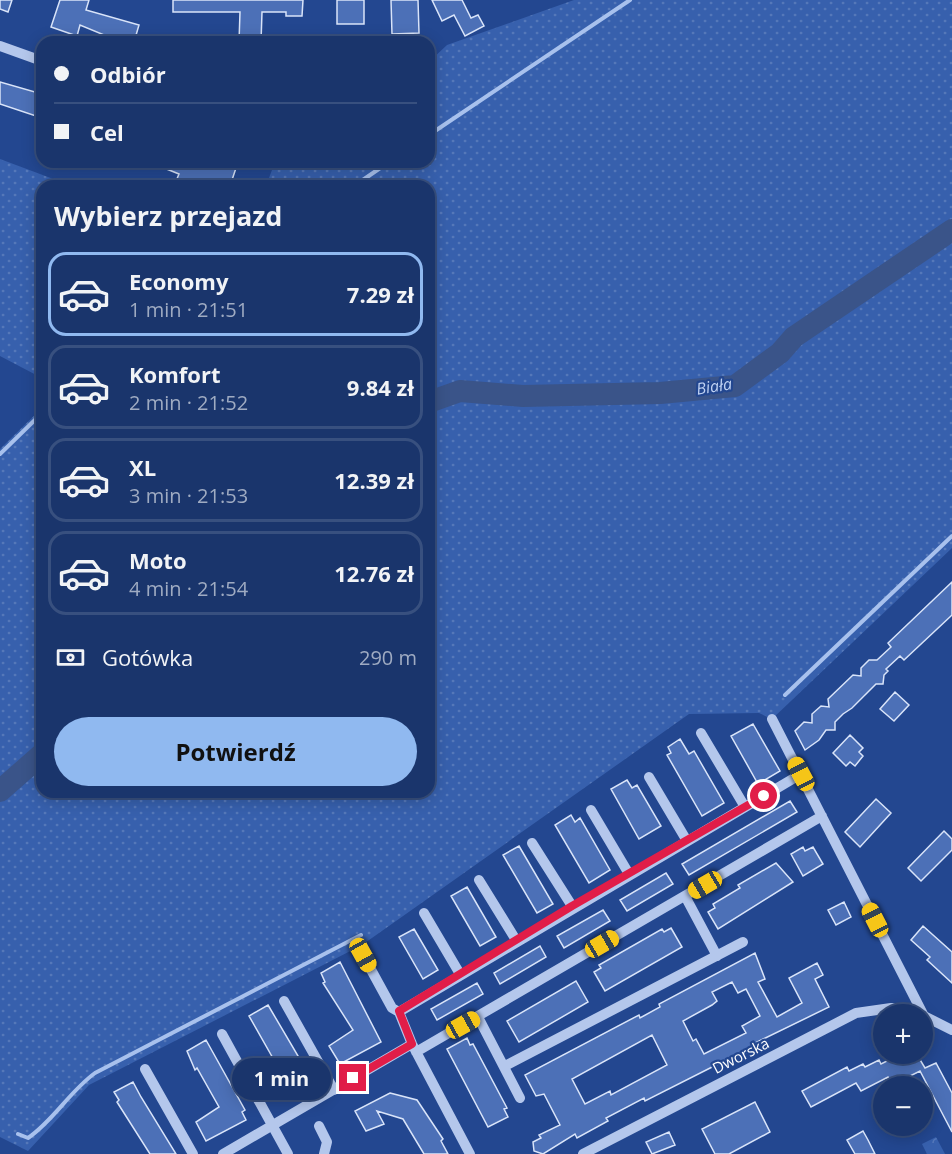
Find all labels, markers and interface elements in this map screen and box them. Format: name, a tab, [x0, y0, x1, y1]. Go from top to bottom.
text: Odbiór	[90, 59, 166, 89]
text: Cel	[90, 117, 124, 147]
text: Wybierz przejazd	[54, 197, 282, 234]
text: Economy	[129, 266, 228, 296]
icon: car	[57, 267, 111, 321]
text: 7.29 zł	[347, 279, 414, 309]
text: 1 min · 21:51	[129, 296, 248, 323]
text: Komfort	[129, 359, 221, 389]
icon: car	[57, 360, 111, 414]
text: 9.84 zł	[347, 372, 414, 402]
water label: Biała	[695, 372, 733, 400]
text: 2 min · 21:52	[129, 389, 248, 416]
text: XL	[129, 452, 156, 482]
icon: car	[57, 453, 111, 507]
text: 12.39 zł	[334, 465, 414, 495]
text: 3 min · 21:53	[129, 482, 248, 509]
text: Moto	[129, 545, 187, 575]
icon: car	[57, 546, 111, 600]
text: 12.76 zł	[334, 558, 414, 588]
text: 4 min · 21:54	[129, 575, 248, 602]
icon: cash	[54, 641, 87, 674]
text: Gotówka	[102, 642, 193, 672]
text: 290 m	[359, 644, 417, 671]
button: Potwierdź	[54, 717, 417, 786]
car	[785, 754, 817, 794]
route start	[750, 782, 777, 809]
car	[685, 868, 725, 902]
car	[859, 900, 891, 940]
car	[582, 927, 622, 961]
car	[346, 935, 380, 975]
map controls	[873, 1004, 933, 1136]
button: +	[873, 1004, 933, 1064]
car	[443, 1008, 483, 1042]
street label: Dworska	[709, 1032, 772, 1078]
callout: 1 min	[233, 1057, 332, 1099]
route end	[339, 1064, 366, 1091]
text: 1 min	[254, 1065, 309, 1092]
button: −	[873, 1076, 933, 1136]

